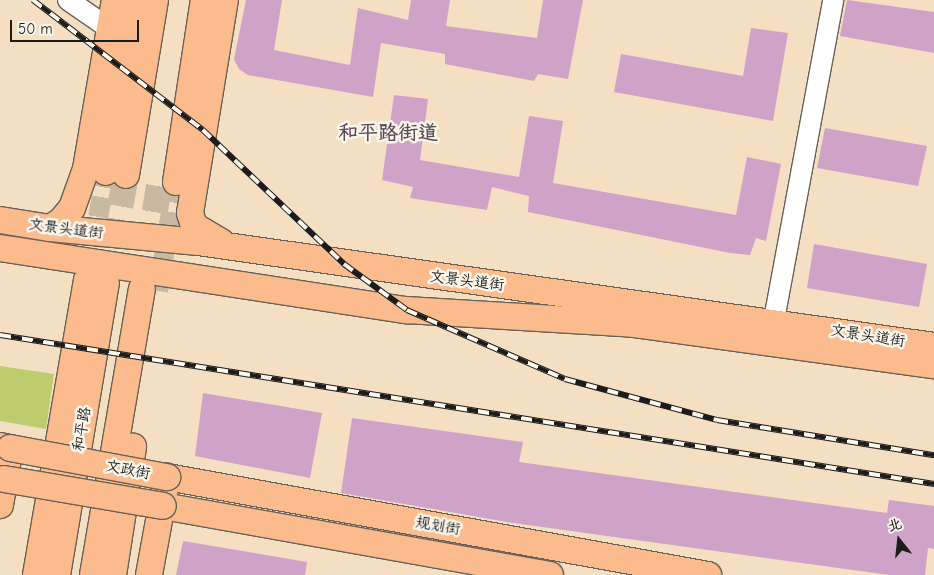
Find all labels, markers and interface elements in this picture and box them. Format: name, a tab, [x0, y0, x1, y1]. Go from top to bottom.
scale bar	[12, 10, 141, 42]
text: 50 m	[18, 20, 53, 38]
district label: 和平路街道	[338, 120, 438, 144]
street label: 文景头道街	[28, 215, 104, 243]
street label: 文景头道街	[429, 267, 505, 295]
street label: 文景头道街	[830, 321, 906, 351]
street label: 和平路	[69, 405, 95, 453]
street label: 文政街	[104, 457, 152, 483]
street label: 规划街	[414, 513, 462, 539]
north arrow	[874, 515, 924, 565]
text: 北	[886, 515, 904, 535]

